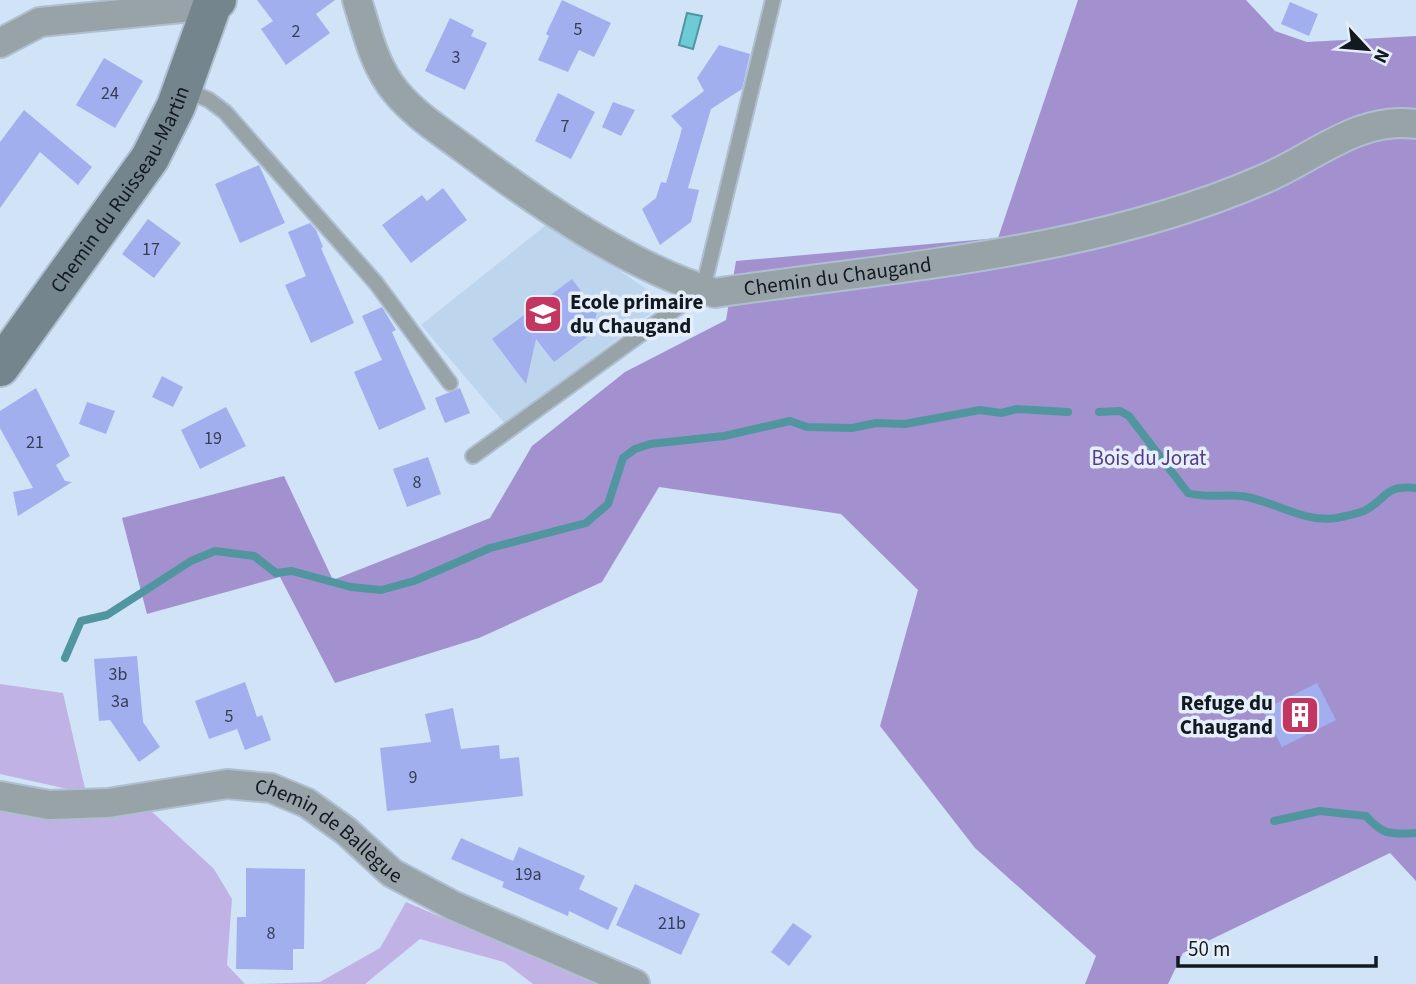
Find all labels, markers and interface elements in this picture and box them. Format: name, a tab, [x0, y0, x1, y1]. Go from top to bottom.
north arrow	[1332, 14, 1402, 84]
house number: 5	[574, 17, 583, 42]
house number: 2	[292, 19, 301, 44]
text: N	[1366, 44, 1396, 67]
house number: 3	[452, 45, 461, 70]
house number: 24	[101, 81, 119, 106]
street label: Chemin du Ruisseau-Martin	[43, 82, 197, 299]
house number: 7	[561, 114, 570, 139]
house number: 17	[142, 237, 160, 262]
street label: Chemin du Chaugand	[742, 249, 933, 304]
place label: Ecole primaire du Chaugand	[570, 287, 703, 341]
school or university icon: Ecole primaire du Chaugand	[522, 293, 564, 335]
house number: 19	[204, 426, 222, 451]
house number: 21	[26, 430, 44, 455]
park label: Bois du Jorat	[1092, 443, 1206, 473]
house number: 8	[413, 470, 422, 495]
house number: 3b	[109, 662, 127, 687]
place label: Refuge du Chaugand	[1180, 688, 1273, 742]
house number: 3a	[111, 689, 129, 714]
building icon: Refuge du Chaugand	[1279, 694, 1321, 736]
house number: 5	[225, 704, 234, 729]
house number: 9	[409, 765, 418, 790]
street label: Chemin de Ballègue	[254, 772, 407, 891]
house number: 19a	[515, 862, 541, 887]
house number: 21b	[658, 911, 686, 936]
house number: 8	[267, 921, 276, 946]
scale bar	[1178, 925, 1376, 969]
text: 50 m	[1188, 934, 1230, 964]

